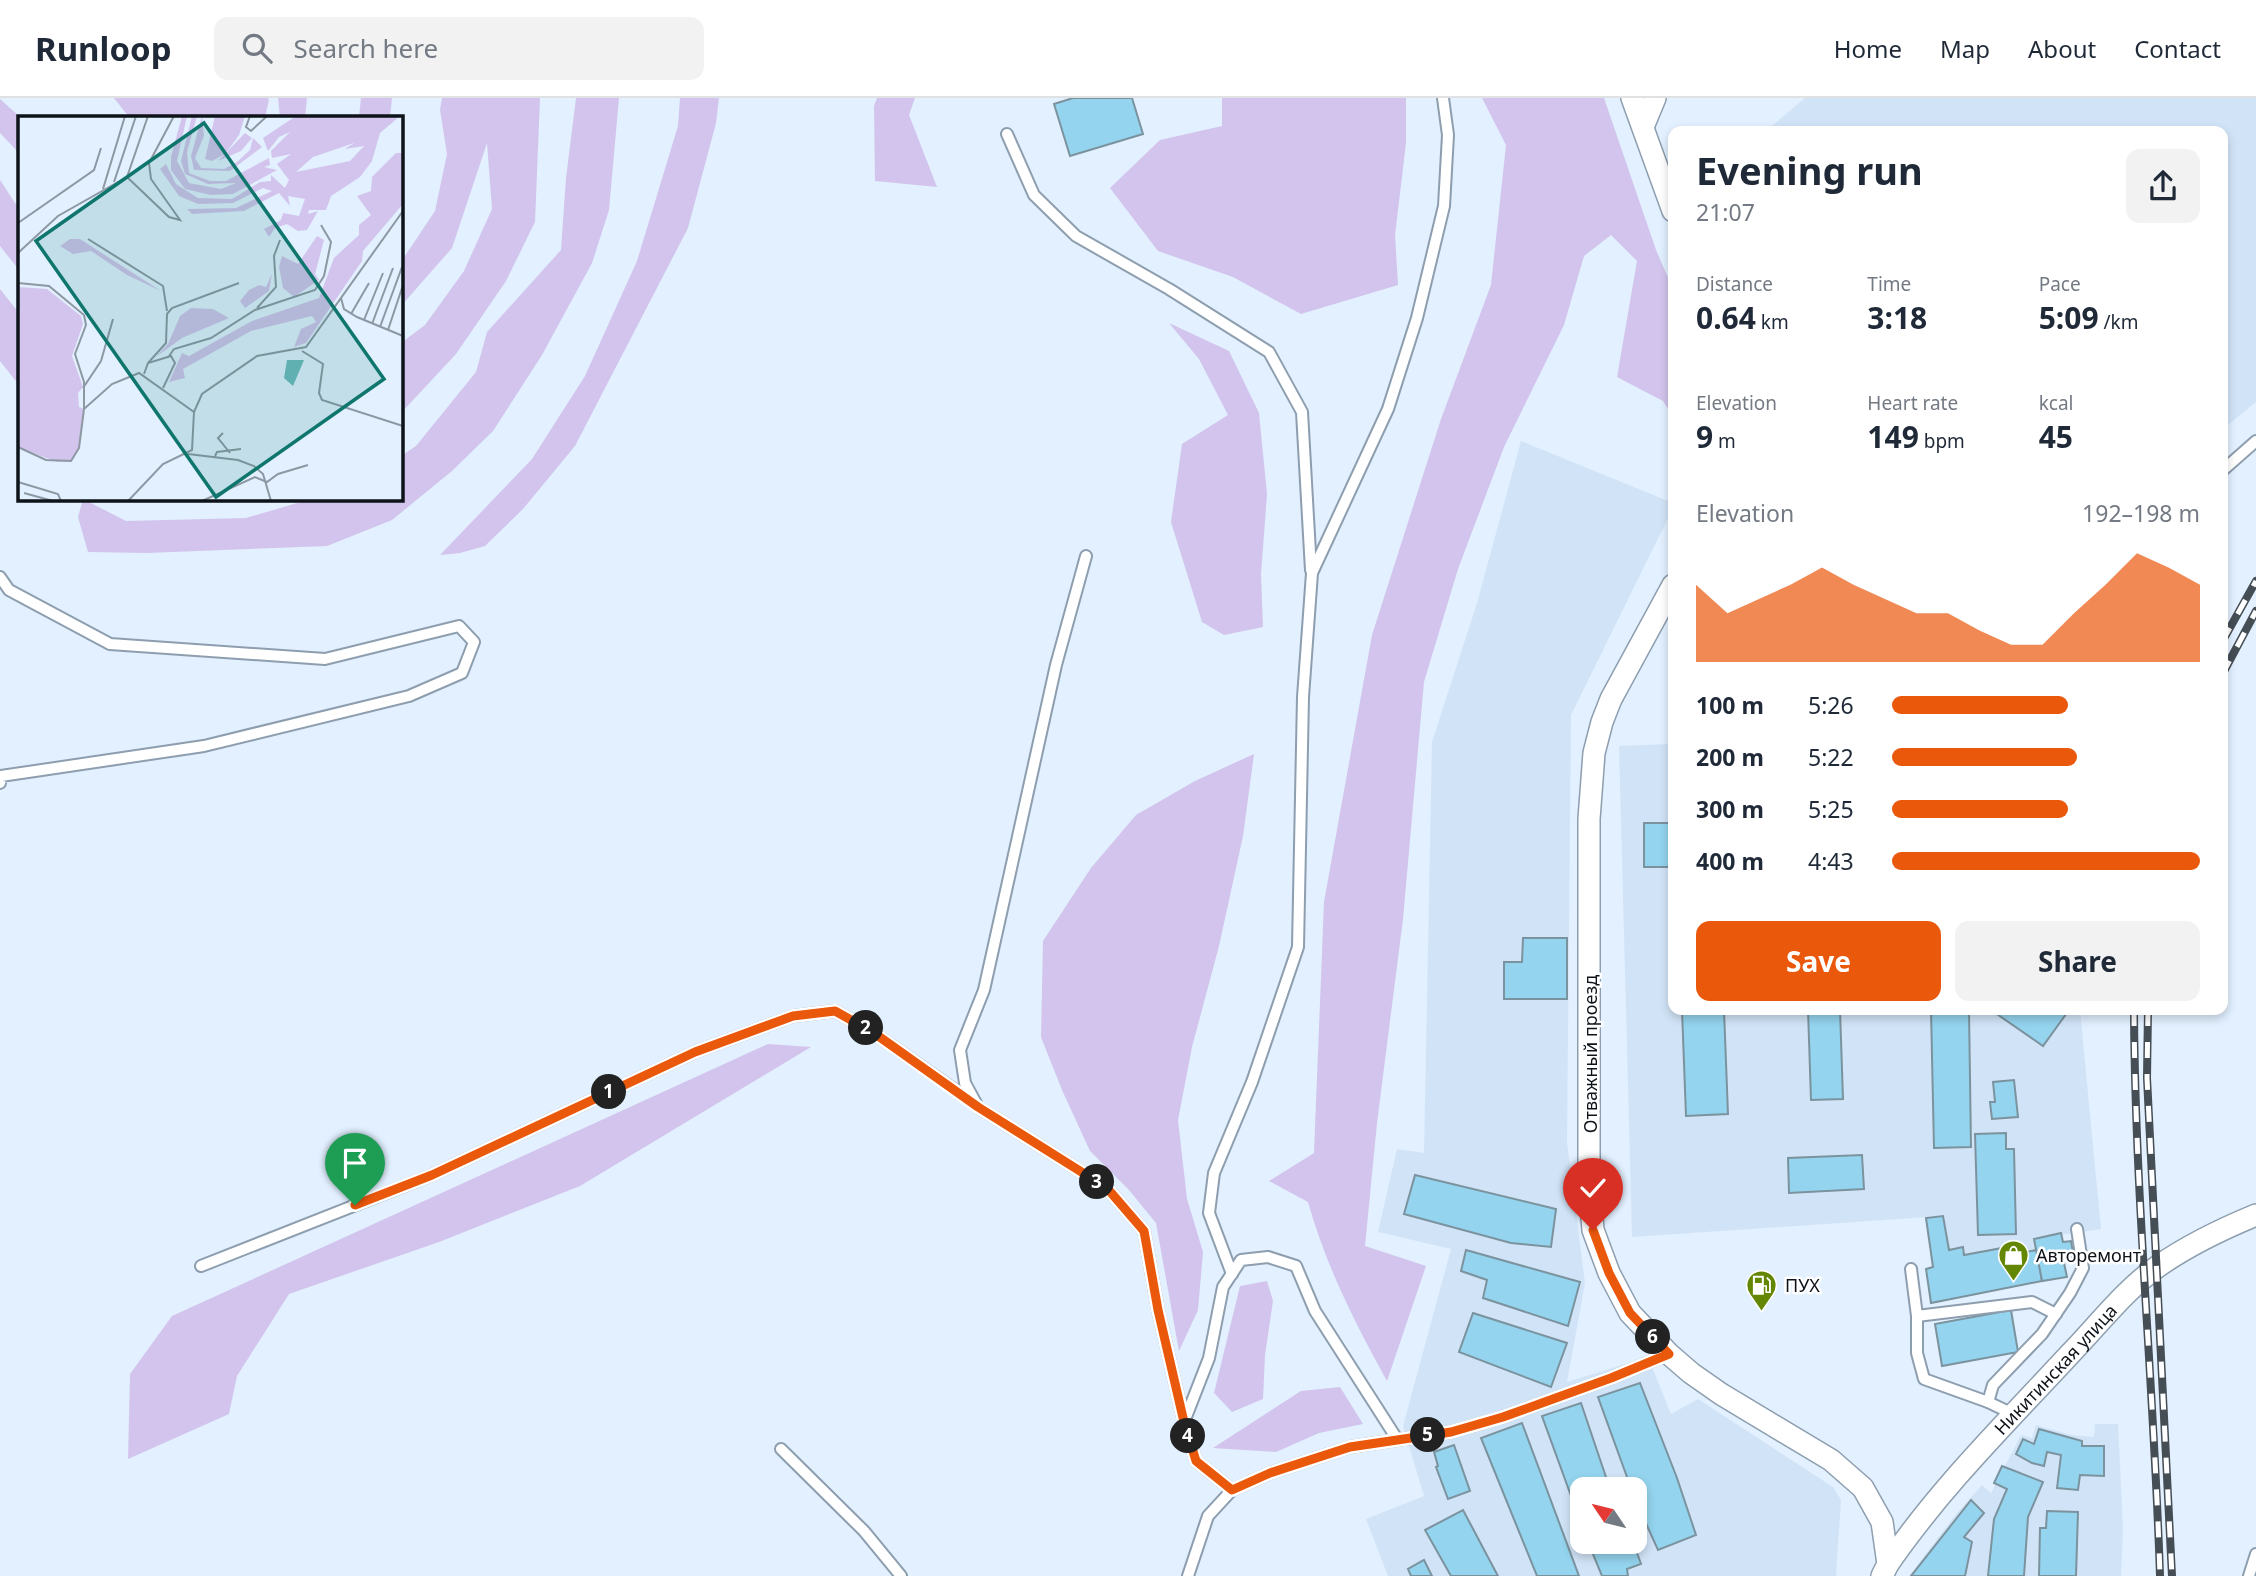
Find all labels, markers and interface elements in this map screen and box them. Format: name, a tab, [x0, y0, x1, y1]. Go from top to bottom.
search box	[214, 17, 704, 80]
text: Runloop	[35, 26, 172, 71]
icon: search	[238, 29, 276, 67]
text: Search here	[294, 30, 438, 66]
text: Home	[1834, 32, 1902, 65]
text: Map	[1940, 32, 1990, 65]
text: About	[2028, 32, 2096, 65]
text: Contact	[2134, 32, 2221, 65]
inset map	[18, 116, 402, 500]
text: Evening run	[1696, 144, 1923, 196]
button: share	[2126, 149, 2200, 223]
text: 21:07	[1696, 196, 1755, 228]
text: Distance	[1696, 271, 1773, 297]
text: Time	[1867, 271, 1911, 297]
text: Pace	[2039, 271, 2081, 297]
text: 0.64	[1696, 297, 1756, 338]
text: 3:18	[1867, 297, 1927, 338]
text: 5:09	[2039, 297, 2099, 338]
text: km	[1756, 309, 1789, 335]
text: /km	[2099, 309, 2139, 335]
text: Elevation	[1696, 390, 1777, 416]
text: Heart rate	[1867, 390, 1958, 416]
text: kcal	[2039, 390, 2073, 416]
text: 9	[1696, 416, 1713, 457]
text: 149	[1867, 416, 1919, 457]
text: 45	[2039, 416, 2073, 457]
text: m	[1713, 428, 1736, 454]
text: bpm	[1919, 428, 1965, 454]
text: Elevation	[1696, 497, 1794, 529]
text: 192–198 m	[2082, 497, 2200, 529]
text: 100 m	[1696, 689, 1764, 721]
text: 5:26	[1808, 689, 1854, 721]
text: 200 m	[1696, 741, 1764, 773]
text: 5:22	[1808, 741, 1854, 773]
text: 300 m	[1696, 793, 1764, 825]
text: 5:25	[1808, 793, 1854, 825]
text: 400 m	[1696, 845, 1764, 877]
text: 4:43	[1808, 845, 1854, 877]
button: Save	[1696, 921, 1941, 1001]
button: Share	[1955, 921, 2200, 1001]
street label: Отважный проезд	[1578, 975, 1602, 1133]
pin: 2	[848, 1010, 884, 1046]
text: 2	[860, 1014, 871, 1040]
pin: 1	[592, 1074, 626, 1110]
text: 1	[603, 1078, 614, 1104]
pin	[325, 1133, 385, 1205]
icon: arrive	[336, 1144, 374, 1182]
pin	[1563, 1158, 1623, 1230]
pin: 3	[1080, 1164, 1114, 1200]
text: 3	[1091, 1168, 1102, 1194]
icon: check	[1574, 1169, 1612, 1207]
shop icon: Авторемонт	[1996, 1238, 2030, 1282]
place label: Авторемонт	[2036, 1243, 2142, 1267]
fuel station icon: ПУХ	[1745, 1268, 1779, 1312]
place label: ПУХ	[1785, 1273, 1820, 1297]
street label: Никитинская улица	[1989, 1299, 2122, 1440]
pin: 6	[1636, 1320, 1670, 1354]
text: 6	[1647, 1323, 1658, 1349]
pin: 4	[1170, 1418, 1206, 1454]
pin: 5	[1410, 1418, 1446, 1452]
text: 5	[1422, 1421, 1433, 1447]
text: 4	[1182, 1422, 1193, 1448]
north arrow	[1570, 1477, 1647, 1554]
map controls	[1570, 1477, 1647, 1554]

